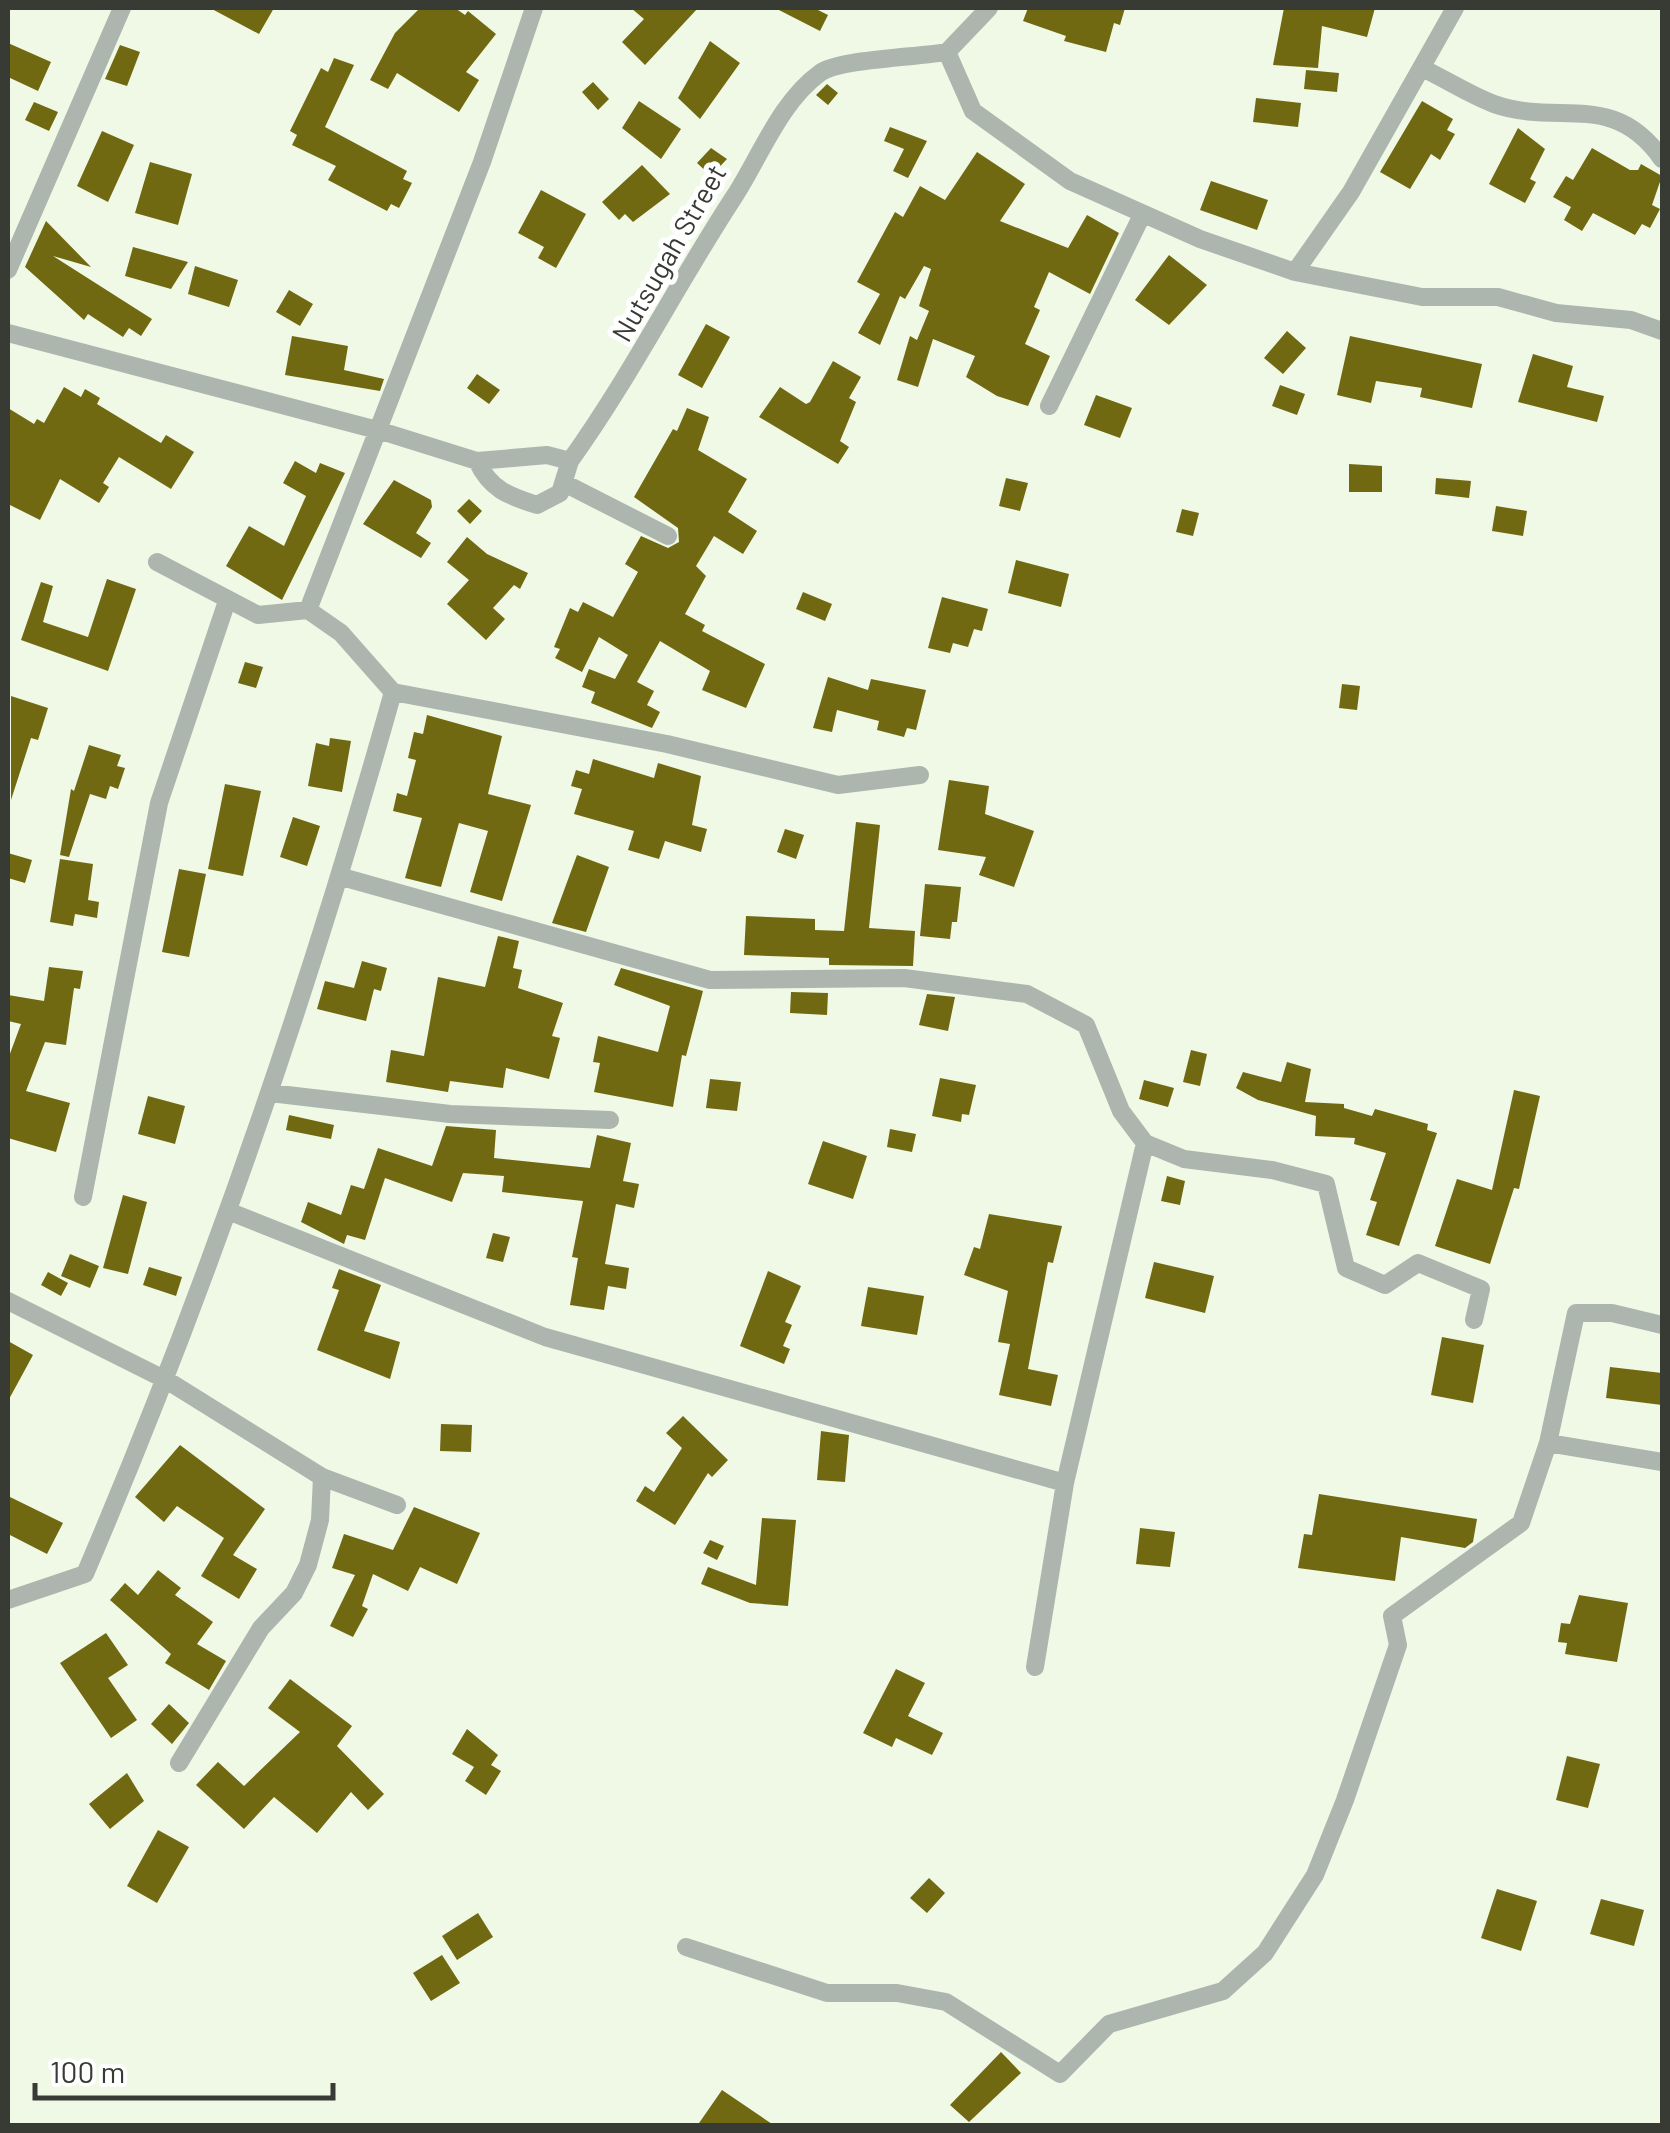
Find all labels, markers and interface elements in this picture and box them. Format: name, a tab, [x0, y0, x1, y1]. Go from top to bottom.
street label: Nutsugah Street	[604, 158, 733, 347]
scale bar	[35, 2038, 332, 2100]
text: 100 m	[50, 2053, 125, 2089]

